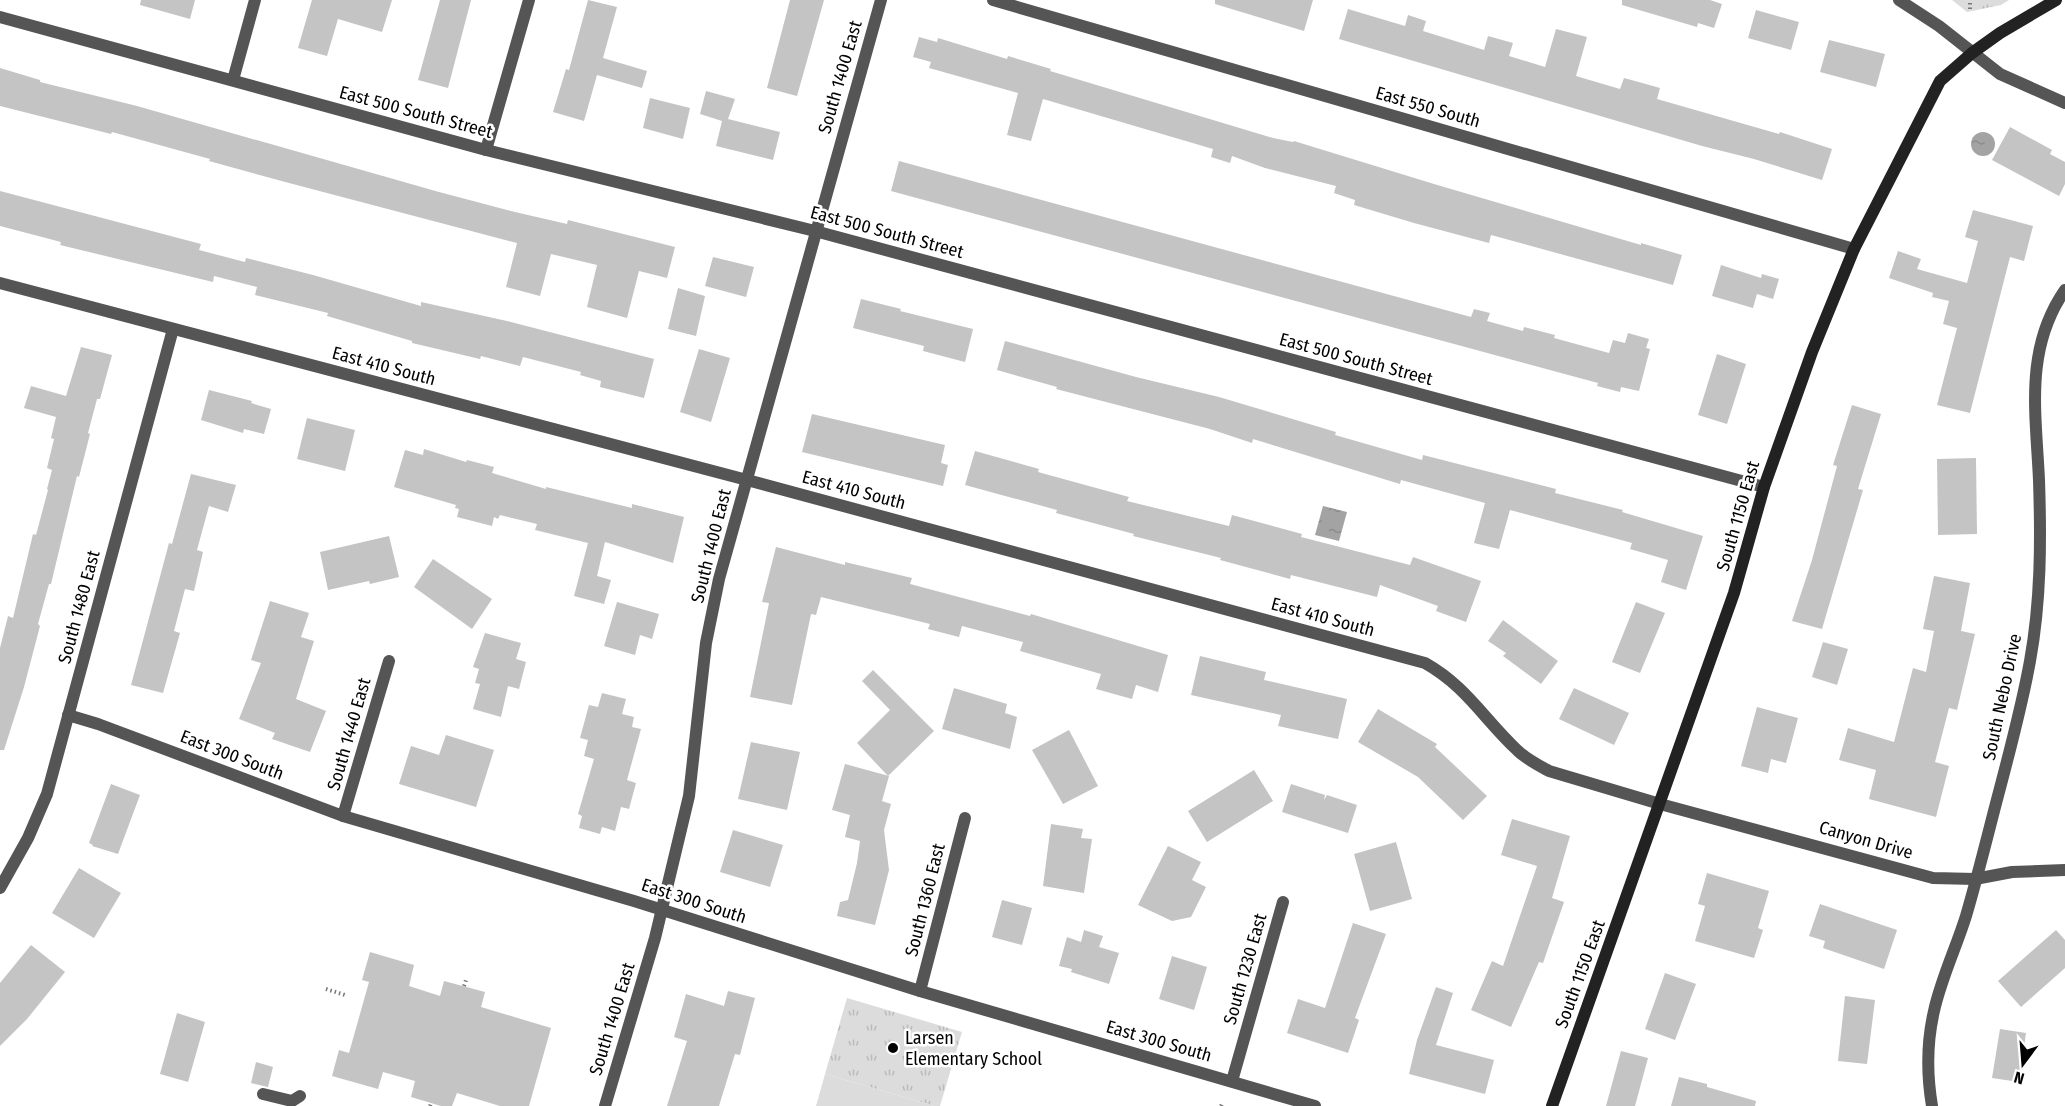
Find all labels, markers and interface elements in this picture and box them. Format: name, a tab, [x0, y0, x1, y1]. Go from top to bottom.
street label: South 1400 East	[813, 18, 867, 136]
street label: East 500 South Street	[337, 81, 495, 143]
street label: East 550 South	[1373, 82, 1483, 132]
street label: East 500 South Street	[808, 201, 966, 263]
street label: East 500 South Street	[1277, 328, 1435, 390]
street label: East 410 South	[330, 342, 438, 390]
street label: South 1150 East	[1712, 458, 1764, 574]
street label: East 410 South	[800, 466, 908, 514]
street label: South 1400 East	[686, 487, 736, 605]
street label: South 1480 East	[53, 548, 105, 666]
street label: East 410 South	[1269, 593, 1377, 641]
street label: South Nebo Drive	[1978, 632, 2026, 762]
street label: South 1440 East	[322, 675, 376, 793]
street label: East 300 South	[177, 725, 287, 785]
street label: Canyon Drive	[1817, 816, 1915, 864]
street label: South 1360 East	[900, 841, 950, 959]
street label: East 300 South	[639, 874, 749, 928]
street label: South 1230 East	[1219, 911, 1271, 1027]
street label: South 1150 East	[1550, 917, 1610, 1031]
street label: South 1400 East	[584, 960, 640, 1078]
street label: East 300 South	[1104, 1015, 1214, 1067]
place label: Larsen Elementary School	[905, 1027, 1042, 1070]
north arrow	[1993, 1034, 2053, 1094]
marker: Larsen Elementary School	[886, 1041, 900, 1055]
text: N	[2012, 1067, 2026, 1088]

